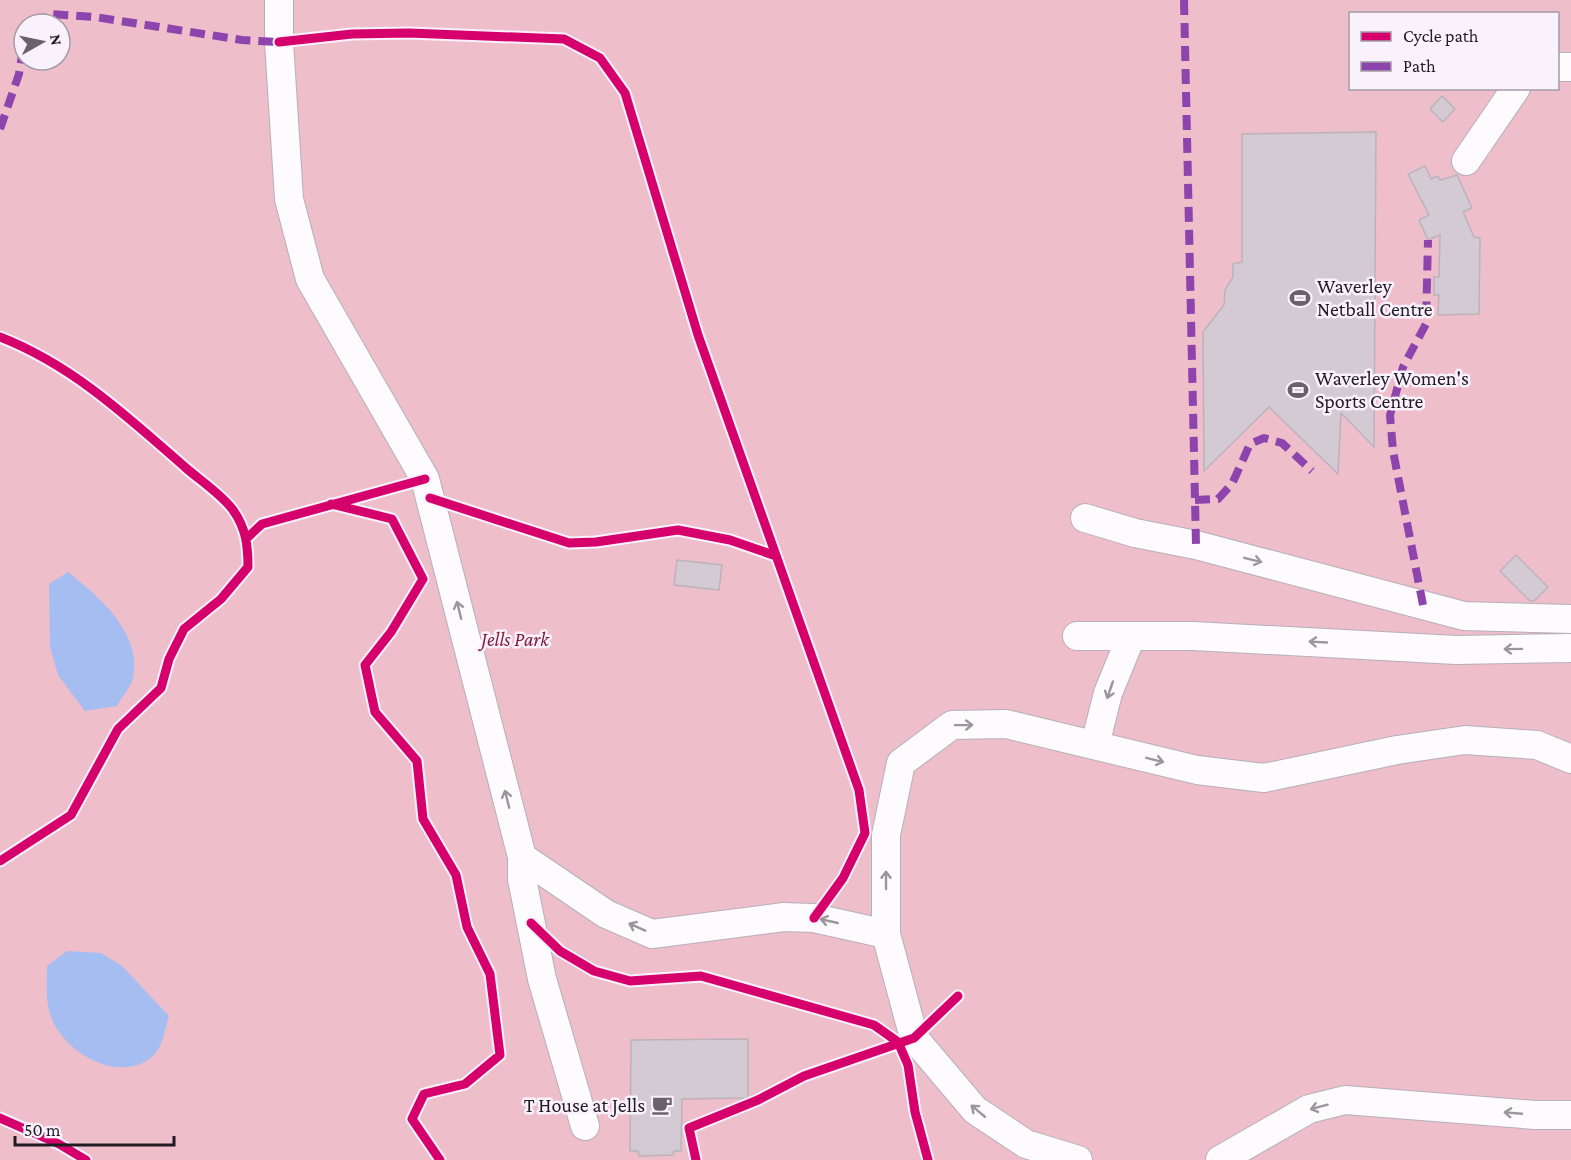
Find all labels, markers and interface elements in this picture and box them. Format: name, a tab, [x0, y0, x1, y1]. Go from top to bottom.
north arrow	[12, 12, 72, 72]
legend	[1349, 12, 1559, 90]
text: Cycle path	[1403, 26, 1479, 46]
text: N	[47, 33, 66, 47]
text: Path	[1403, 56, 1436, 76]
place label: Waverley Netball Centre	[1317, 275, 1433, 320]
sports icon: Waverley Netball Centre	[1288, 286, 1312, 310]
place label: Waverley Women's Sports Centre	[1315, 367, 1469, 413]
sports icon: Waverley Women's Sports Centre	[1286, 378, 1310, 402]
one-way arrow	[1243, 555, 1262, 566]
one-way arrow	[452, 601, 464, 620]
park label: Jells Park	[478, 628, 550, 651]
one-way arrow	[1308, 637, 1328, 648]
one-way arrow	[1503, 643, 1523, 655]
one-way arrow	[1103, 680, 1114, 699]
one-way arrow	[954, 719, 974, 730]
one-way arrow	[1145, 754, 1164, 766]
one-way arrow	[501, 790, 513, 809]
one-way arrow	[880, 871, 892, 891]
one-way arrow	[820, 915, 839, 926]
one-way arrow	[628, 921, 646, 932]
cafe icon: T House at Jells	[650, 1093, 674, 1117]
place label: T House at Jells	[524, 1094, 645, 1117]
one-way arrow	[1310, 1102, 1329, 1113]
one-way arrow	[970, 1104, 986, 1117]
one-way arrow	[1503, 1108, 1523, 1119]
scale bar	[15, 1109, 174, 1147]
text: 50 m	[24, 1120, 61, 1140]

